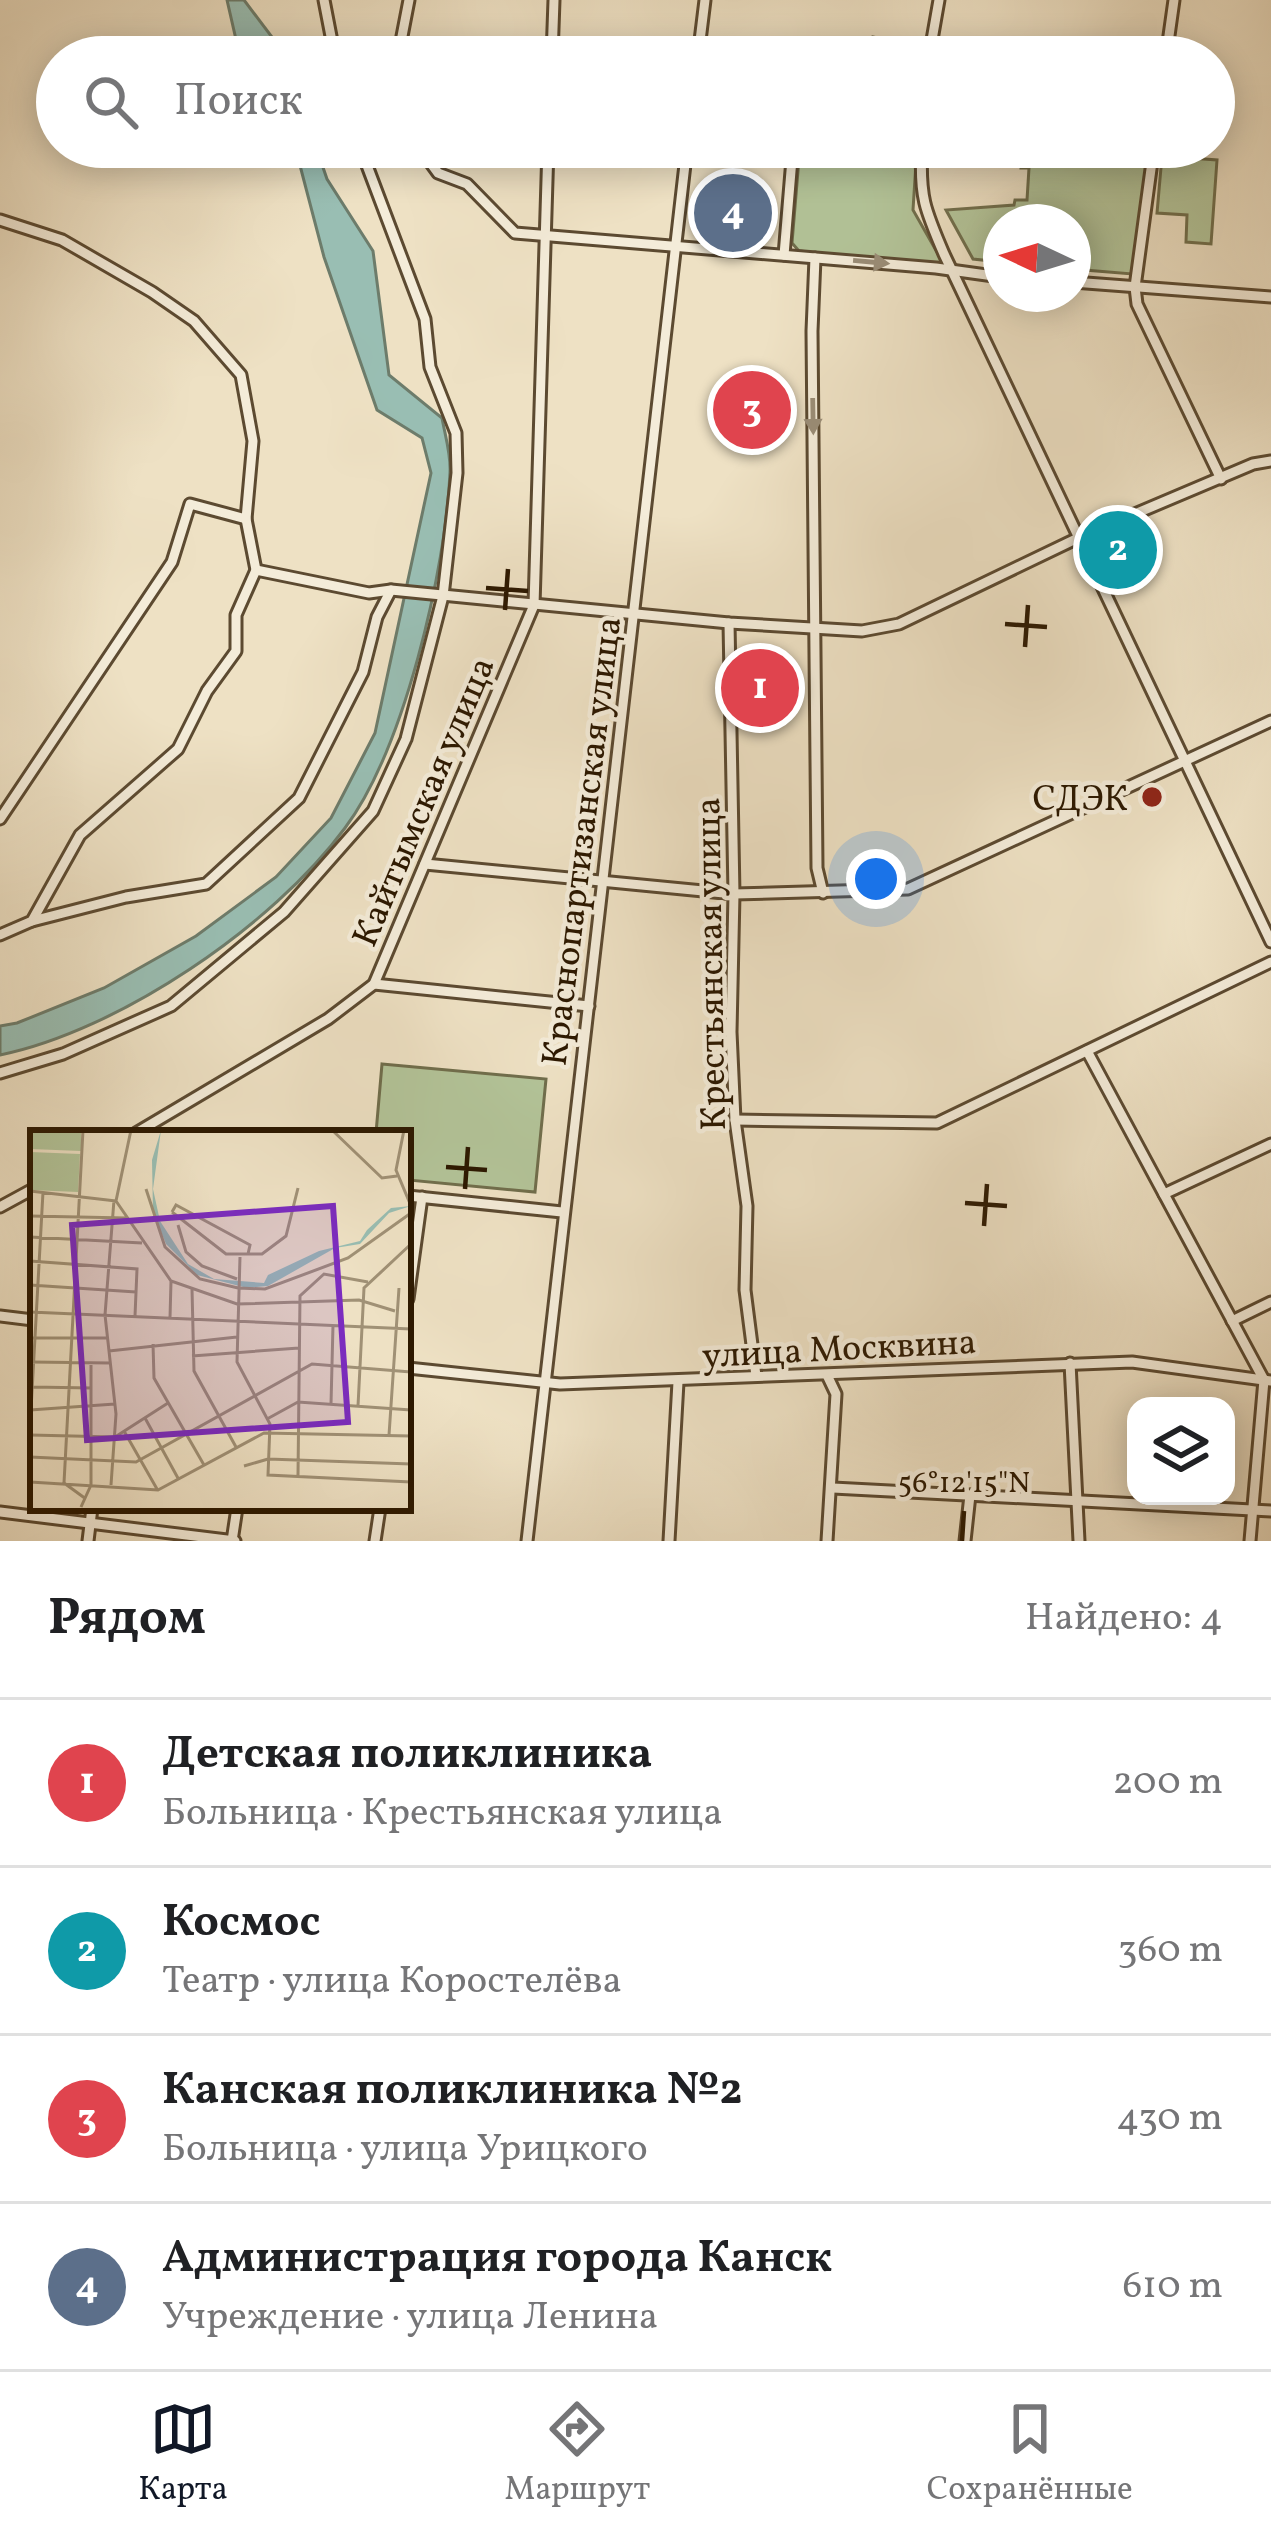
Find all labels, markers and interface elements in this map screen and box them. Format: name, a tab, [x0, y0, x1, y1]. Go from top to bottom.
search box	[36, 36, 1235, 168]
icon: search	[78, 69, 144, 135]
text: Поиск	[174, 71, 303, 134]
pin: 4	[694, 168, 772, 258]
north arrow	[983, 204, 1091, 312]
one-way arrow	[853, 253, 890, 272]
pin: 3	[713, 365, 791, 455]
one-way arrow	[804, 398, 823, 436]
pin: 2	[1079, 505, 1157, 595]
street label: Краснопартизанская улица	[532, 614, 636, 1069]
pin: 1	[721, 643, 799, 733]
street label: Кайтымская улица	[342, 650, 509, 955]
place label: СДЭК	[1033, 776, 1128, 826]
marker: СДЭК	[1139, 784, 1165, 810]
street label: Крестьянская улица	[685, 797, 741, 1131]
your location	[846, 849, 906, 909]
inset map	[30, 1130, 411, 1511]
street label: улица Москвина	[701, 1319, 978, 1383]
map controls	[1127, 1397, 1235, 1505]
button: layers	[1127, 1397, 1235, 1505]
text: 56°12'15"N	[898, 1463, 1030, 1505]
text: Рядом	[48, 1584, 206, 1655]
text: Найдено: 4	[1025, 1592, 1223, 1646]
text: Детская поликлиника	[162, 1724, 652, 1787]
text: 1	[79, 1756, 95, 1810]
text: 200 m	[1112, 1756, 1223, 1810]
text: Больница · Крестьянская улица	[162, 1787, 723, 1841]
text: Космос	[162, 1892, 320, 1955]
text: 2	[77, 1924, 97, 1978]
text: 360 m	[1118, 1924, 1223, 1978]
text: Театр · улица Коростелёва	[162, 1955, 622, 2009]
text: Канская поликлиника №2	[162, 2060, 743, 2123]
text: 3	[77, 2092, 97, 2146]
text: 430 m	[1116, 2092, 1223, 2146]
text: Больница · улица Урицкого	[162, 2123, 648, 2177]
text: Администрация города Канск	[162, 2228, 832, 2291]
text: 4	[75, 2260, 99, 2314]
text: 610 m	[1122, 2260, 1223, 2314]
text: Учреждение · улица Ленина	[162, 2291, 658, 2345]
tab: Карта	[138, 2396, 228, 2514]
tab: Маршрут	[505, 2396, 650, 2514]
tab: Сохранённые	[927, 2396, 1133, 2514]

